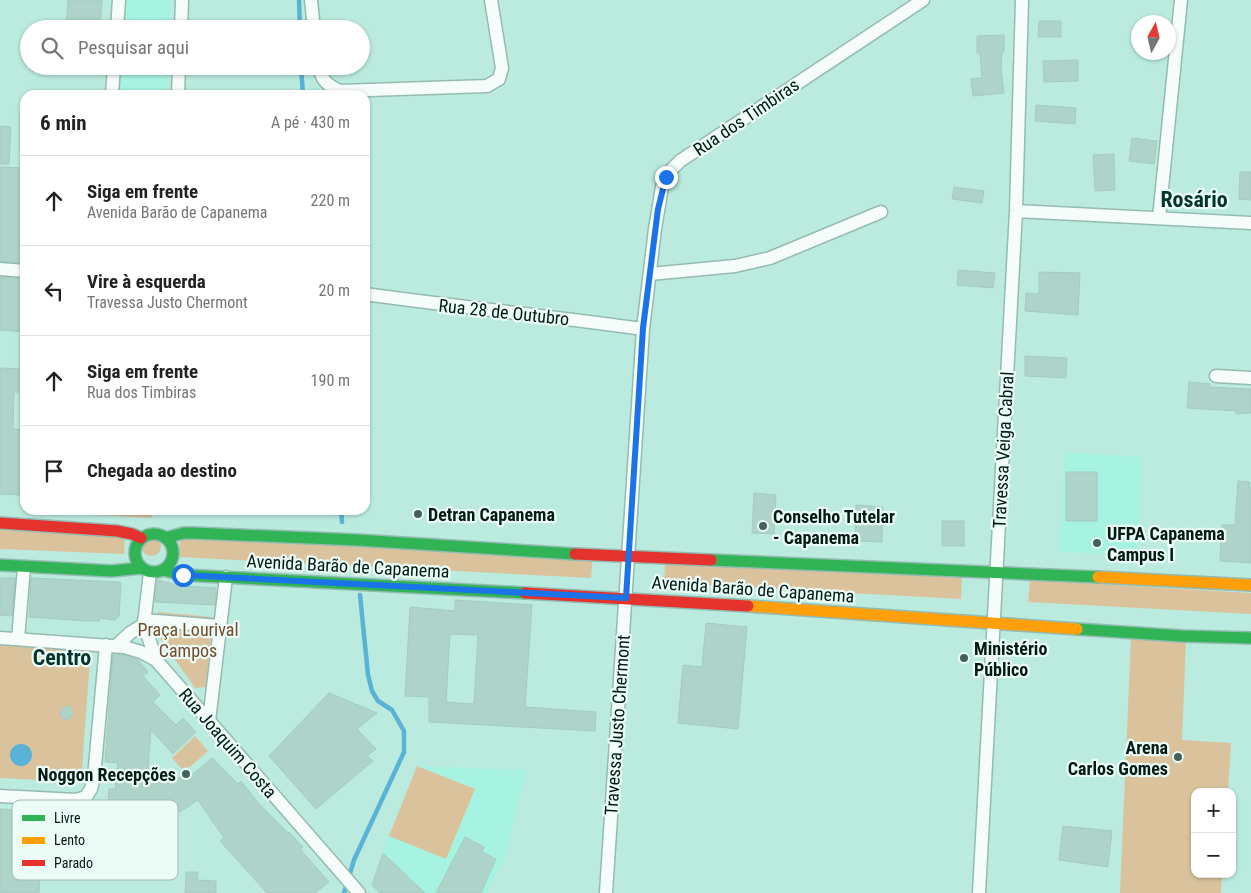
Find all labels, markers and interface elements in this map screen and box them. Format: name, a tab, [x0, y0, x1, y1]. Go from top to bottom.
north arrow	[1131, 15, 1176, 60]
search box	[20, 20, 370, 75]
icon: search	[38, 34, 66, 62]
text: Pesquisar aqui	[78, 36, 189, 59]
street label: Rua dos Timbiras	[689, 74, 803, 160]
text: 6 min	[40, 111, 87, 135]
text: A pé · 430 m	[271, 113, 350, 132]
route end	[655, 166, 678, 189]
text: Siga em frente	[87, 180, 198, 203]
icon: ahead	[40, 187, 68, 215]
district label: Rosário	[1160, 187, 1228, 212]
text: 220 m	[311, 191, 350, 210]
text: Avenida Barão de Capanema	[87, 203, 267, 222]
text: Vire à esquerda	[87, 270, 206, 293]
icon: left	[40, 277, 68, 305]
text: 20 m	[318, 281, 350, 300]
text: Travessa Justo Chermont	[87, 293, 248, 312]
street label: Rua 28 de Outubro	[438, 295, 570, 329]
text: Siga em frente	[87, 360, 198, 383]
icon: ahead	[40, 367, 68, 395]
text: 190 m	[311, 371, 350, 390]
street label: Travessa Veiga Cabral	[988, 371, 1018, 529]
text: Rua dos Timbiras	[87, 383, 196, 402]
icon: arrive	[40, 457, 68, 485]
text: Chegada ao destino	[87, 459, 237, 482]
place label: Detran Capanema	[428, 504, 555, 525]
place label: Conselho Tutelar - Capanema	[773, 506, 895, 548]
marker: Detran Capanema	[412, 508, 424, 520]
marker: Conselho Tutelar - Capanema	[757, 520, 769, 532]
place label: UFPA Capanema Campus I	[1107, 523, 1225, 565]
marker: UFPA Capanema Campus I	[1091, 537, 1103, 549]
street label: Avenida Barão de Capanema	[246, 550, 450, 582]
route start	[172, 564, 195, 587]
street label: Avenida Barão de Capanema	[651, 571, 855, 607]
park label: Praça Lourival Campos	[137, 619, 239, 661]
street label: Travessa Justo Chermont	[600, 634, 634, 816]
place label: Ministério Público	[974, 638, 1047, 680]
district label: Centro	[33, 645, 91, 670]
marker: Ministério Público	[958, 652, 970, 664]
street label: Rua Joaquim Costa	[175, 684, 281, 802]
place label: Arena Carlos Gomes	[1068, 737, 1168, 779]
marker: Arena Carlos Gomes	[1172, 751, 1184, 763]
place label: Noggon Recepções	[38, 764, 176, 785]
marker: Noggon Recepções	[180, 768, 192, 780]
map controls	[1191, 788, 1236, 878]
button: +	[1191, 788, 1236, 833]
legend	[12, 800, 178, 880]
text: Livre	[54, 810, 81, 826]
text: Lento	[54, 832, 85, 848]
button: −	[1191, 833, 1236, 878]
text: Parado	[54, 855, 93, 871]

